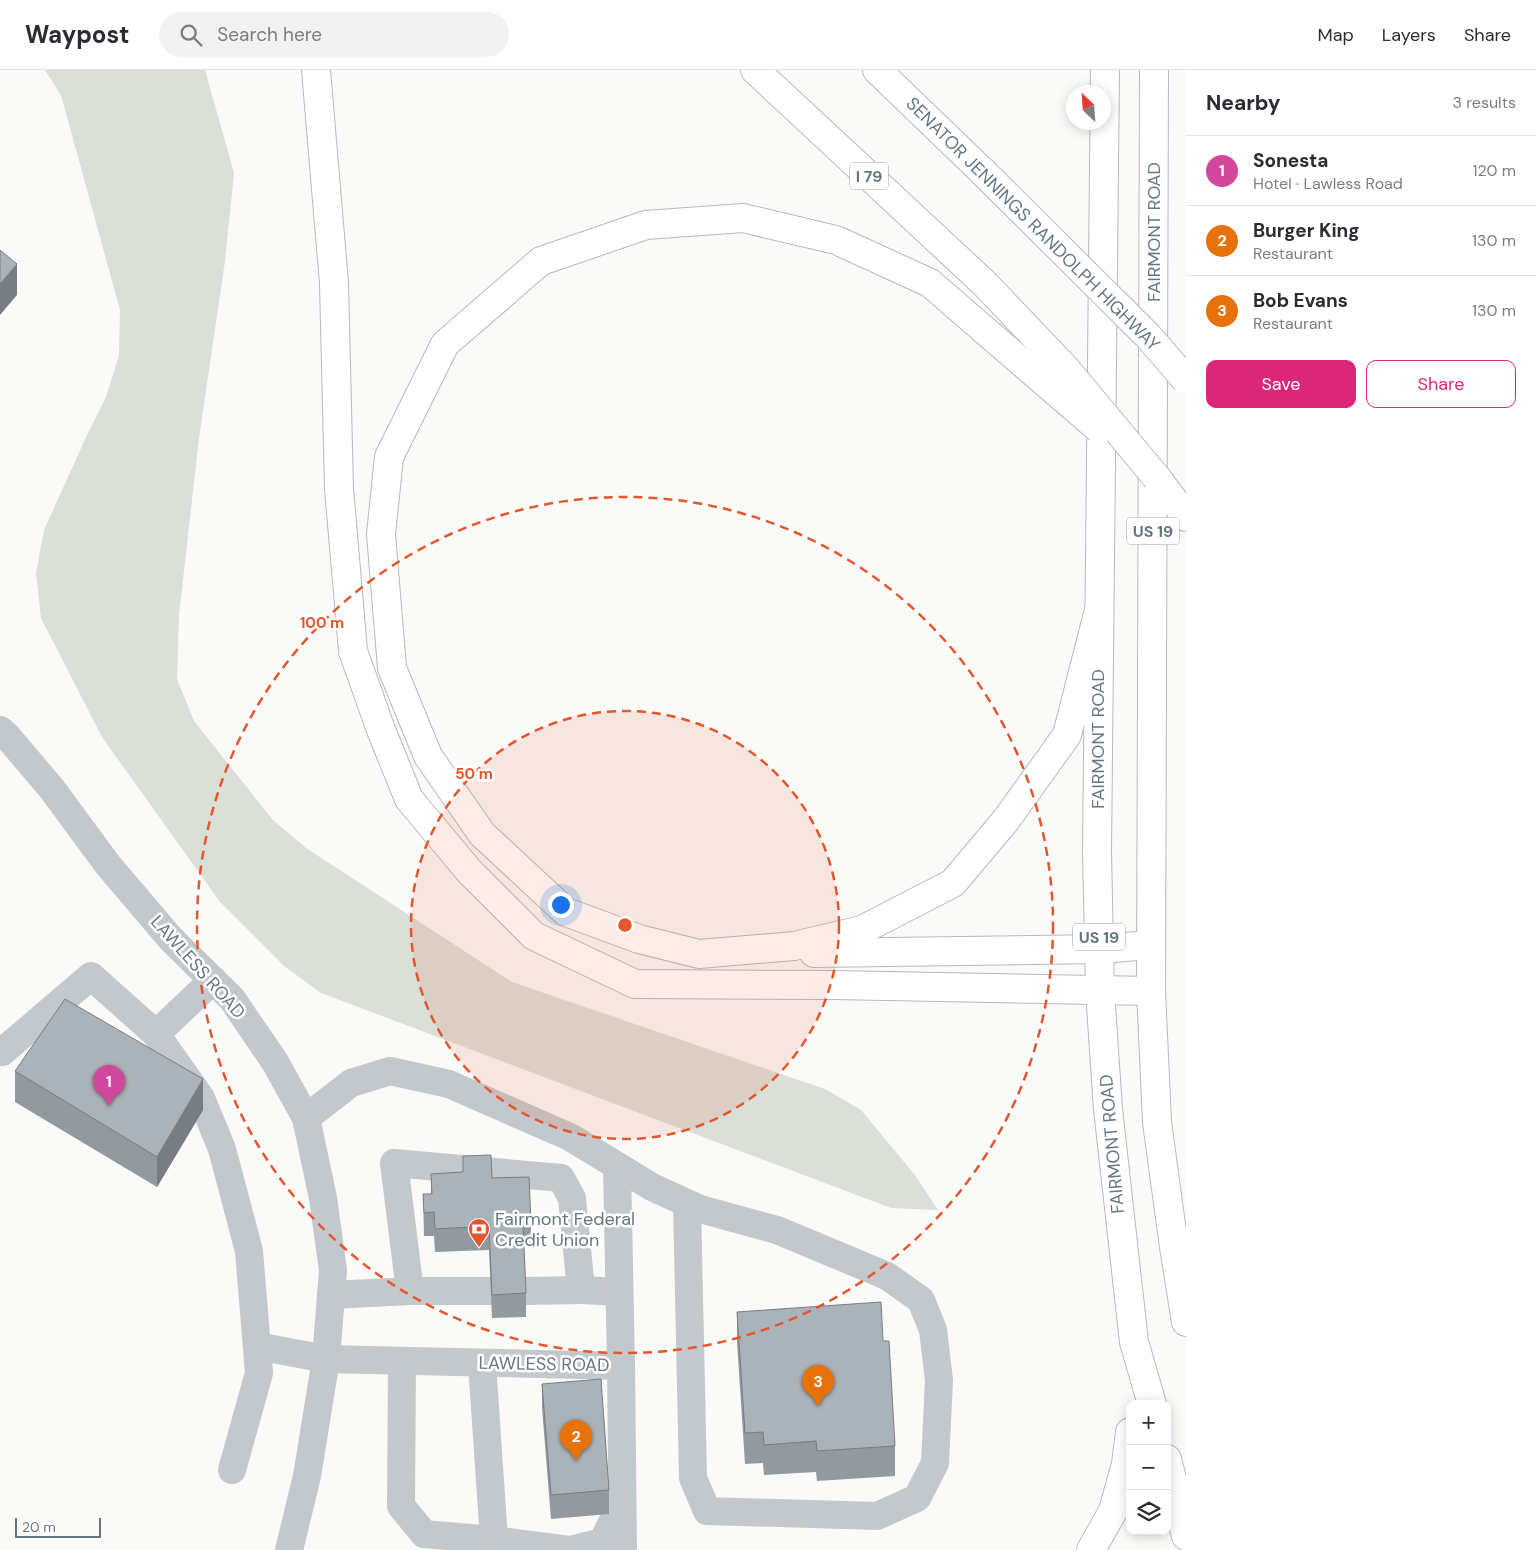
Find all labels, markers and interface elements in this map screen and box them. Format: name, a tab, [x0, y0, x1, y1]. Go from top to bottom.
search box	[159, 12, 509, 57]
text: Waypost	[25, 19, 129, 50]
icon: search	[177, 21, 205, 49]
text: Search here	[217, 22, 322, 47]
text: Map	[1318, 23, 1354, 47]
text: Layers	[1382, 23, 1436, 47]
text: Share	[1464, 23, 1511, 47]
north arrow	[1066, 85, 1111, 130]
text: Nearby	[1206, 89, 1280, 117]
street label: SENATOR JENNINGS RANDOLPH HIGHWAY	[901, 92, 1166, 357]
text: 3 results	[1453, 92, 1516, 113]
text: Sonesta	[1253, 148, 1328, 173]
text: 1	[1219, 160, 1225, 181]
text: 120 m	[1472, 160, 1516, 181]
road number: I 79	[850, 162, 888, 190]
street label: FAIRMONT ROAD	[1142, 162, 1166, 302]
text: Hotel · Lawless Road	[1253, 173, 1403, 194]
text: Burger King	[1253, 218, 1360, 243]
text: 2	[1217, 230, 1227, 251]
text: 130 m	[1472, 230, 1516, 251]
text: Restaurant	[1253, 243, 1333, 264]
text: Bob Evans	[1253, 288, 1348, 313]
text: 3	[1217, 300, 1227, 321]
text: 130 m	[1472, 300, 1516, 321]
text: Restaurant	[1253, 313, 1333, 334]
button: Save	[1206, 360, 1356, 408]
button: Share	[1366, 360, 1516, 408]
road number: US 19	[1127, 518, 1179, 544]
text: 100 m	[300, 613, 344, 633]
street label: FAIRMONT ROAD	[1086, 669, 1110, 809]
text: 50 m	[455, 764, 493, 784]
your location	[548, 892, 574, 918]
street label: LAWLESS ROAD	[145, 910, 251, 1024]
centre of rings	[616, 916, 634, 934]
road number: US 19	[1073, 924, 1125, 950]
pin: 1	[93, 1065, 125, 1106]
street label: FAIRMONT ROAD	[1094, 1073, 1130, 1215]
place label: Fairmont Federal Credit Union	[495, 1207, 635, 1252]
bank icon: Fairmont Federal Credit Union	[467, 1217, 491, 1248]
street label: LAWLESS ROAD	[478, 1351, 610, 1377]
pin: 3	[802, 1365, 834, 1406]
map controls	[1126, 1400, 1171, 1535]
button: +	[1126, 1400, 1171, 1445]
pin: 2	[560, 1420, 592, 1461]
button: −	[1126, 1445, 1171, 1490]
button: layers	[1126, 1490, 1171, 1535]
scale bar	[15, 1515, 101, 1538]
text: 20 m	[22, 1518, 56, 1536]

